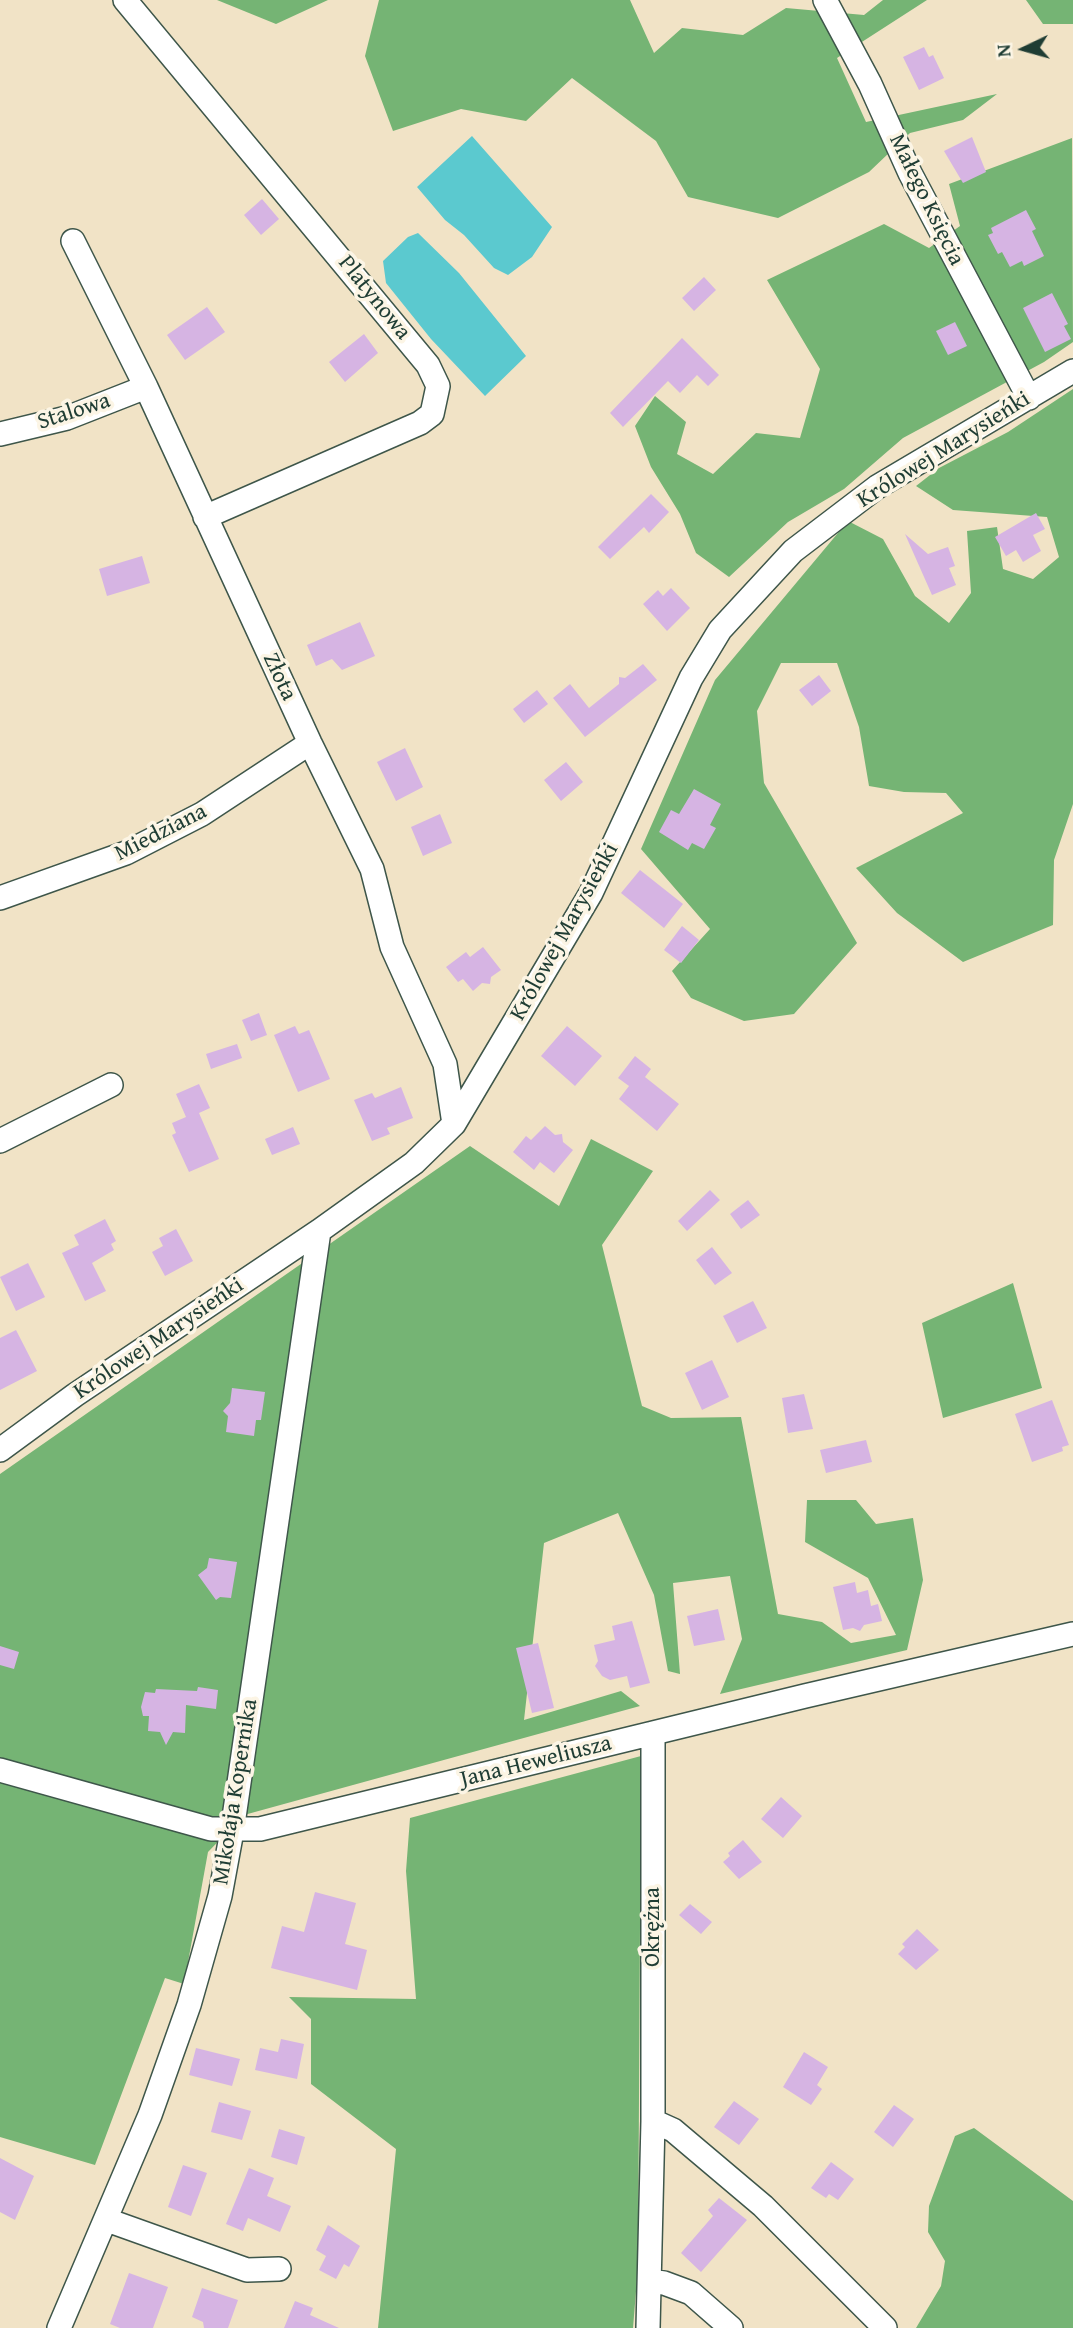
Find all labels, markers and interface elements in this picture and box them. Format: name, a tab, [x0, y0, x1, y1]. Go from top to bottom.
north arrow	[989, 14, 1059, 84]
text: N	[989, 43, 1018, 58]
street label: Małego Księcia	[882, 130, 970, 270]
street label: Platynowa	[332, 250, 416, 346]
street label: Królowej Marysieńki	[852, 386, 1036, 514]
street label: Stalowa	[34, 387, 114, 437]
street label: Złota	[256, 649, 302, 705]
street label: Miedziana	[110, 798, 212, 868]
street label: Królowej Marysieńki	[505, 838, 625, 1026]
street label: Królowej Marysieńki	[69, 1272, 249, 1406]
street label: Mikołaja Kopernika	[208, 1697, 264, 1887]
street label: Jana Heweliusza	[457, 1730, 615, 1794]
street label: Okrężna	[639, 1887, 667, 1967]

